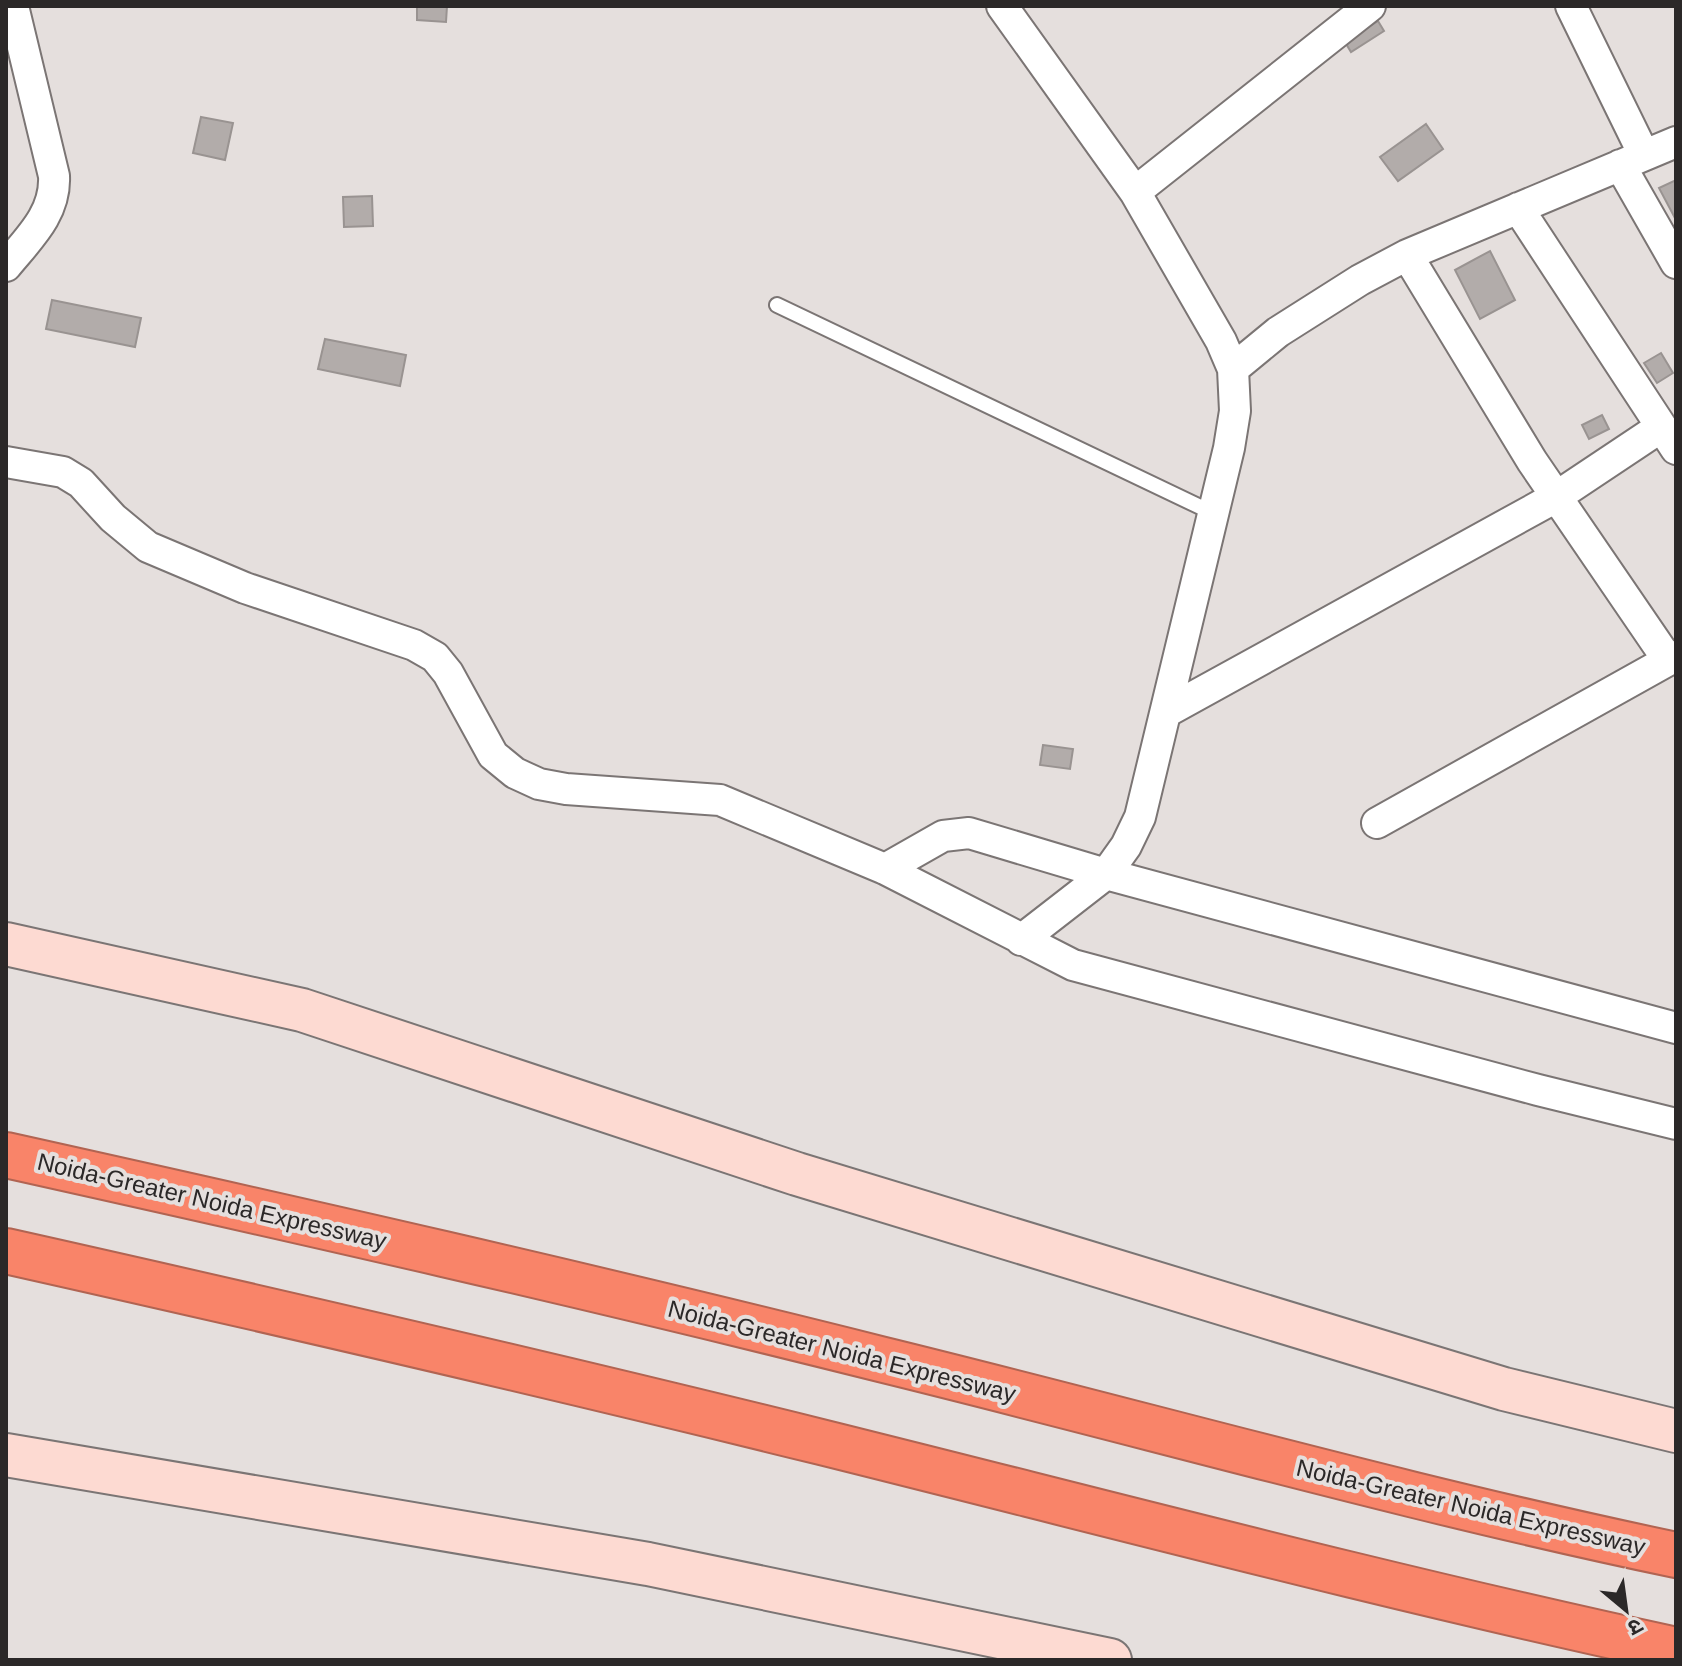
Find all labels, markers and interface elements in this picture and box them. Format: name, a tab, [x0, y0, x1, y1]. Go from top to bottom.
street label: Noida-Greater Noida Expressway	[35, 1148, 389, 1254]
street label: Noida-Greater Noida Expressway	[665, 1295, 1019, 1407]
street label: Noida-Greater Noida Expressway	[1294, 1454, 1648, 1560]
north arrow	[1586, 1570, 1666, 1650]
text: उ	[1623, 1613, 1647, 1642]

